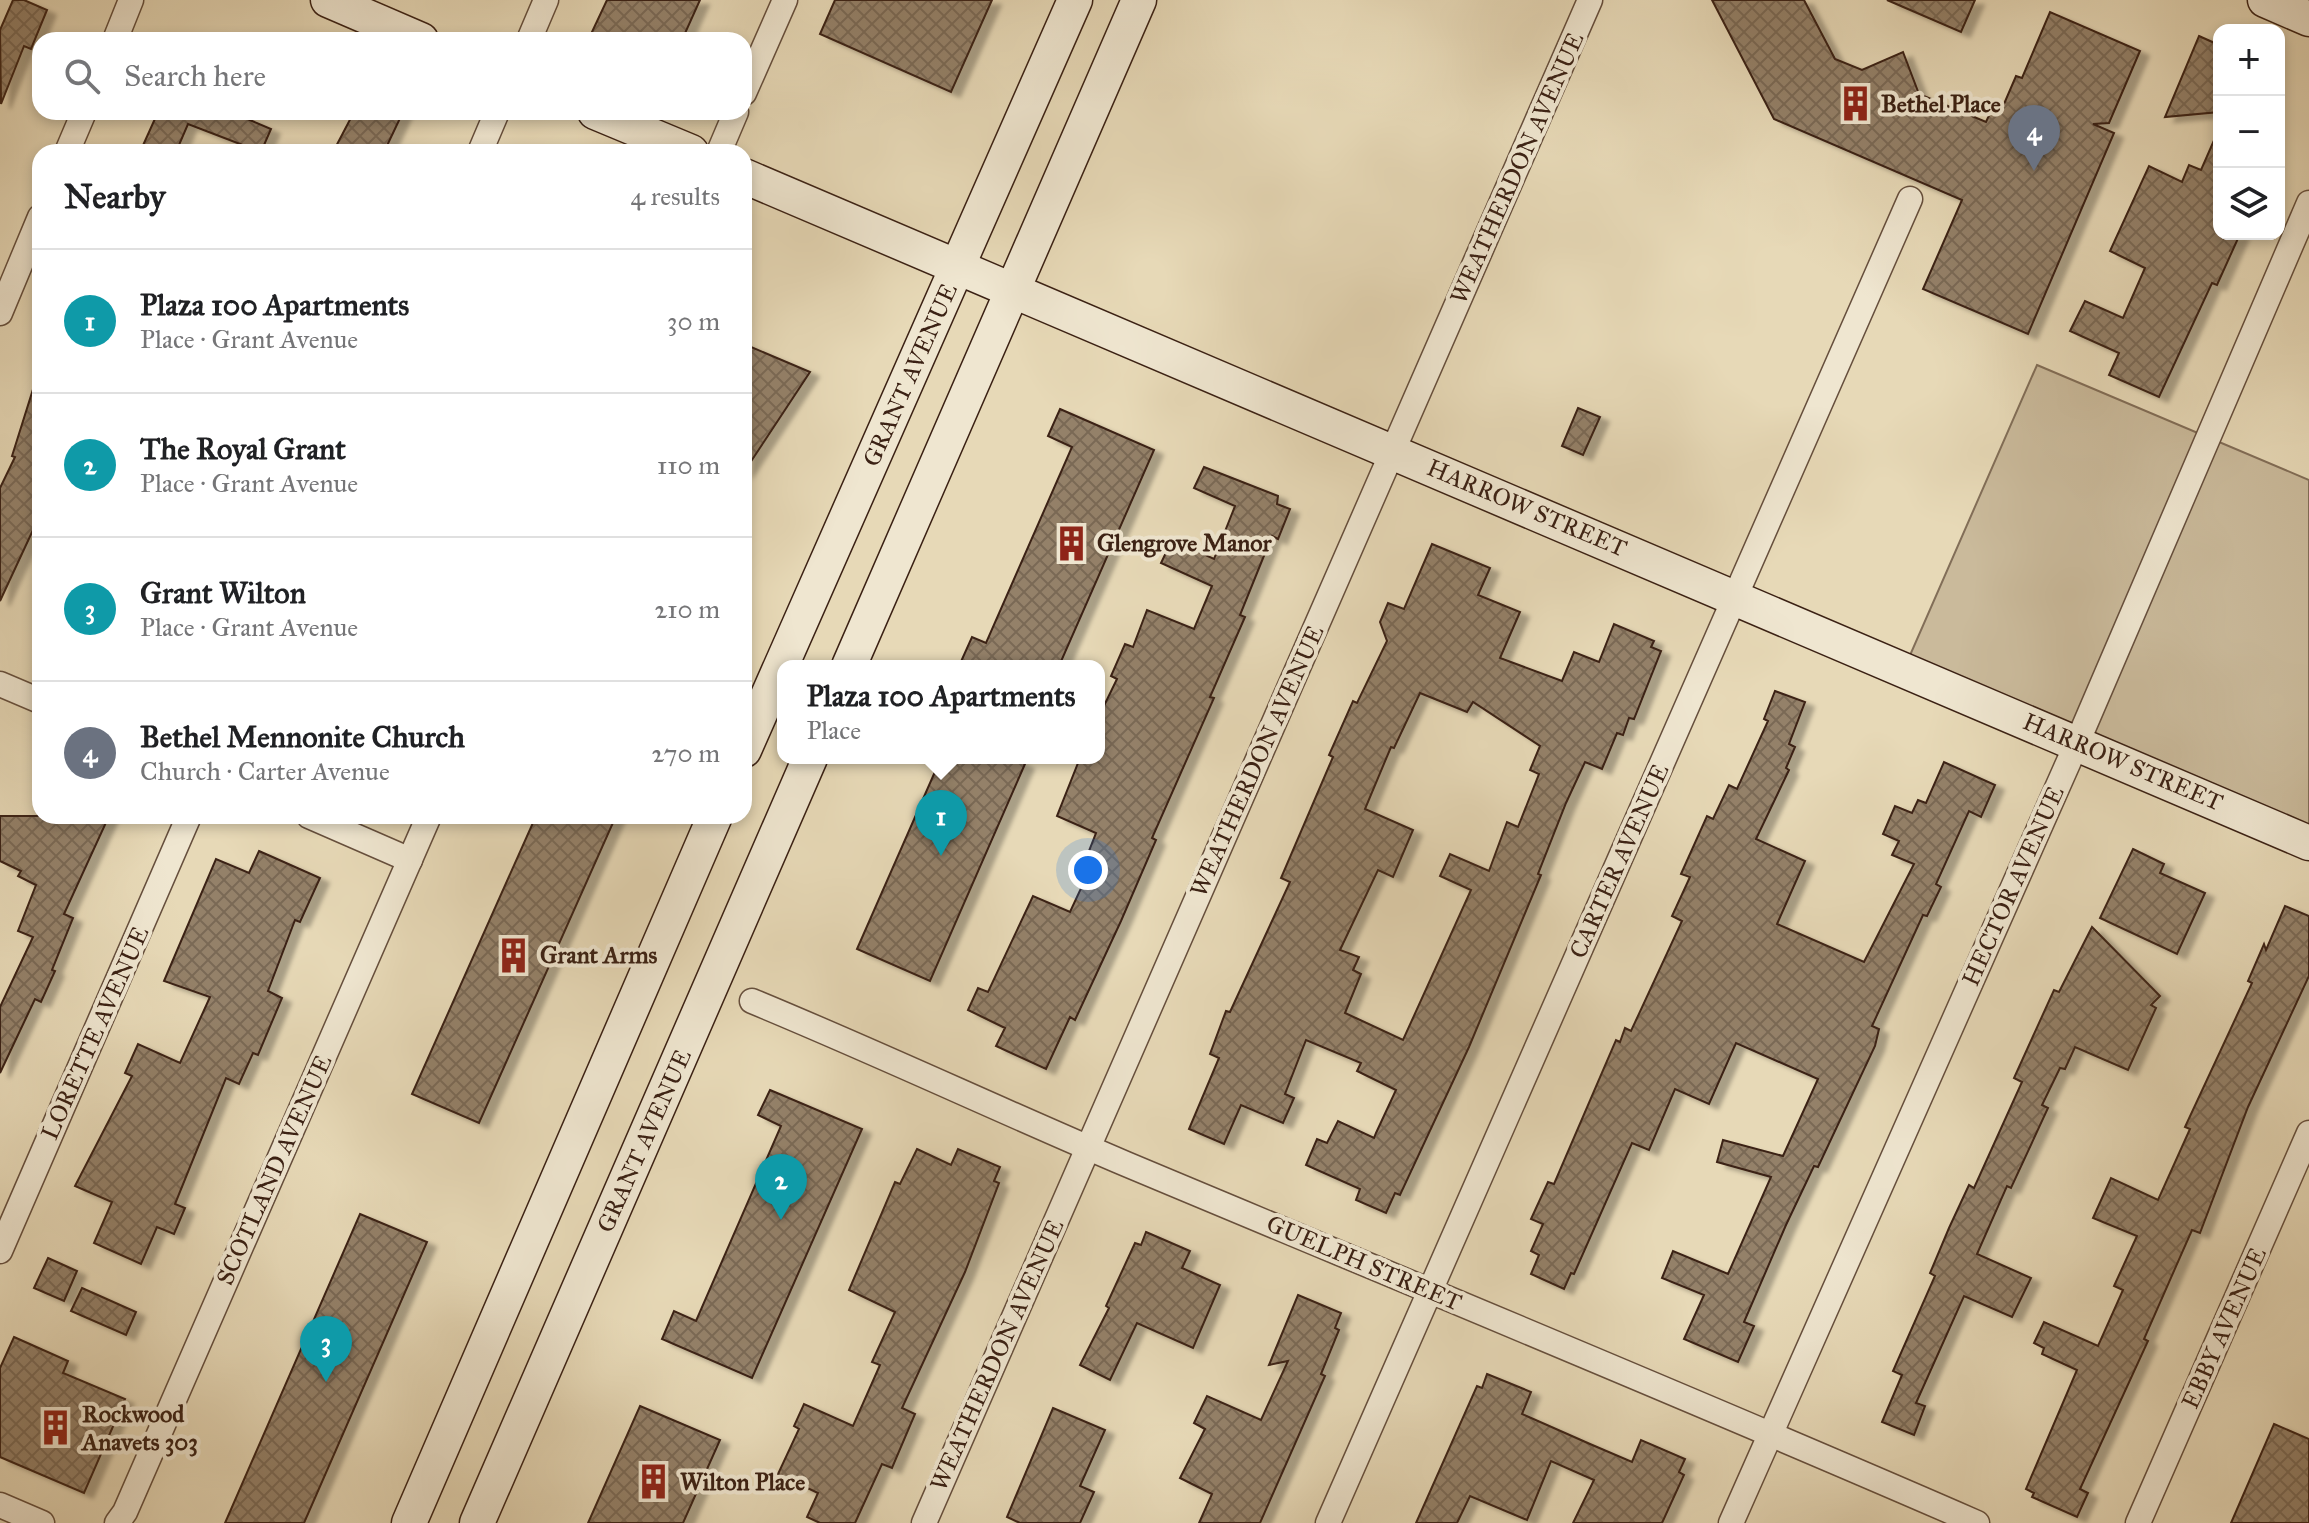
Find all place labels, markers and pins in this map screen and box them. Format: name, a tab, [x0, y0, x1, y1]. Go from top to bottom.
building icon: Bethel Place	[1836, 85, 1874, 123]
place label: Bethel Place	[1881, 89, 2001, 119]
pin: 4	[2008, 105, 2060, 171]
building icon: Glengrove Manor	[1052, 524, 1090, 562]
place label: Glengrove Manor	[1097, 528, 1273, 558]
pin: 1	[915, 790, 967, 856]
building icon: Grant Arms	[495, 936, 533, 974]
place label: Grant Arms	[540, 940, 658, 970]
pin: 2	[755, 1154, 807, 1220]
pin: 3	[300, 1316, 352, 1382]
place label: Rockwood Anavets 303	[80, 1399, 198, 1457]
building icon: Rockwood Anavets 303	[37, 1409, 75, 1447]
building icon: Wilton Place	[635, 1463, 673, 1501]
place label: Wilton Place	[680, 1467, 805, 1497]

